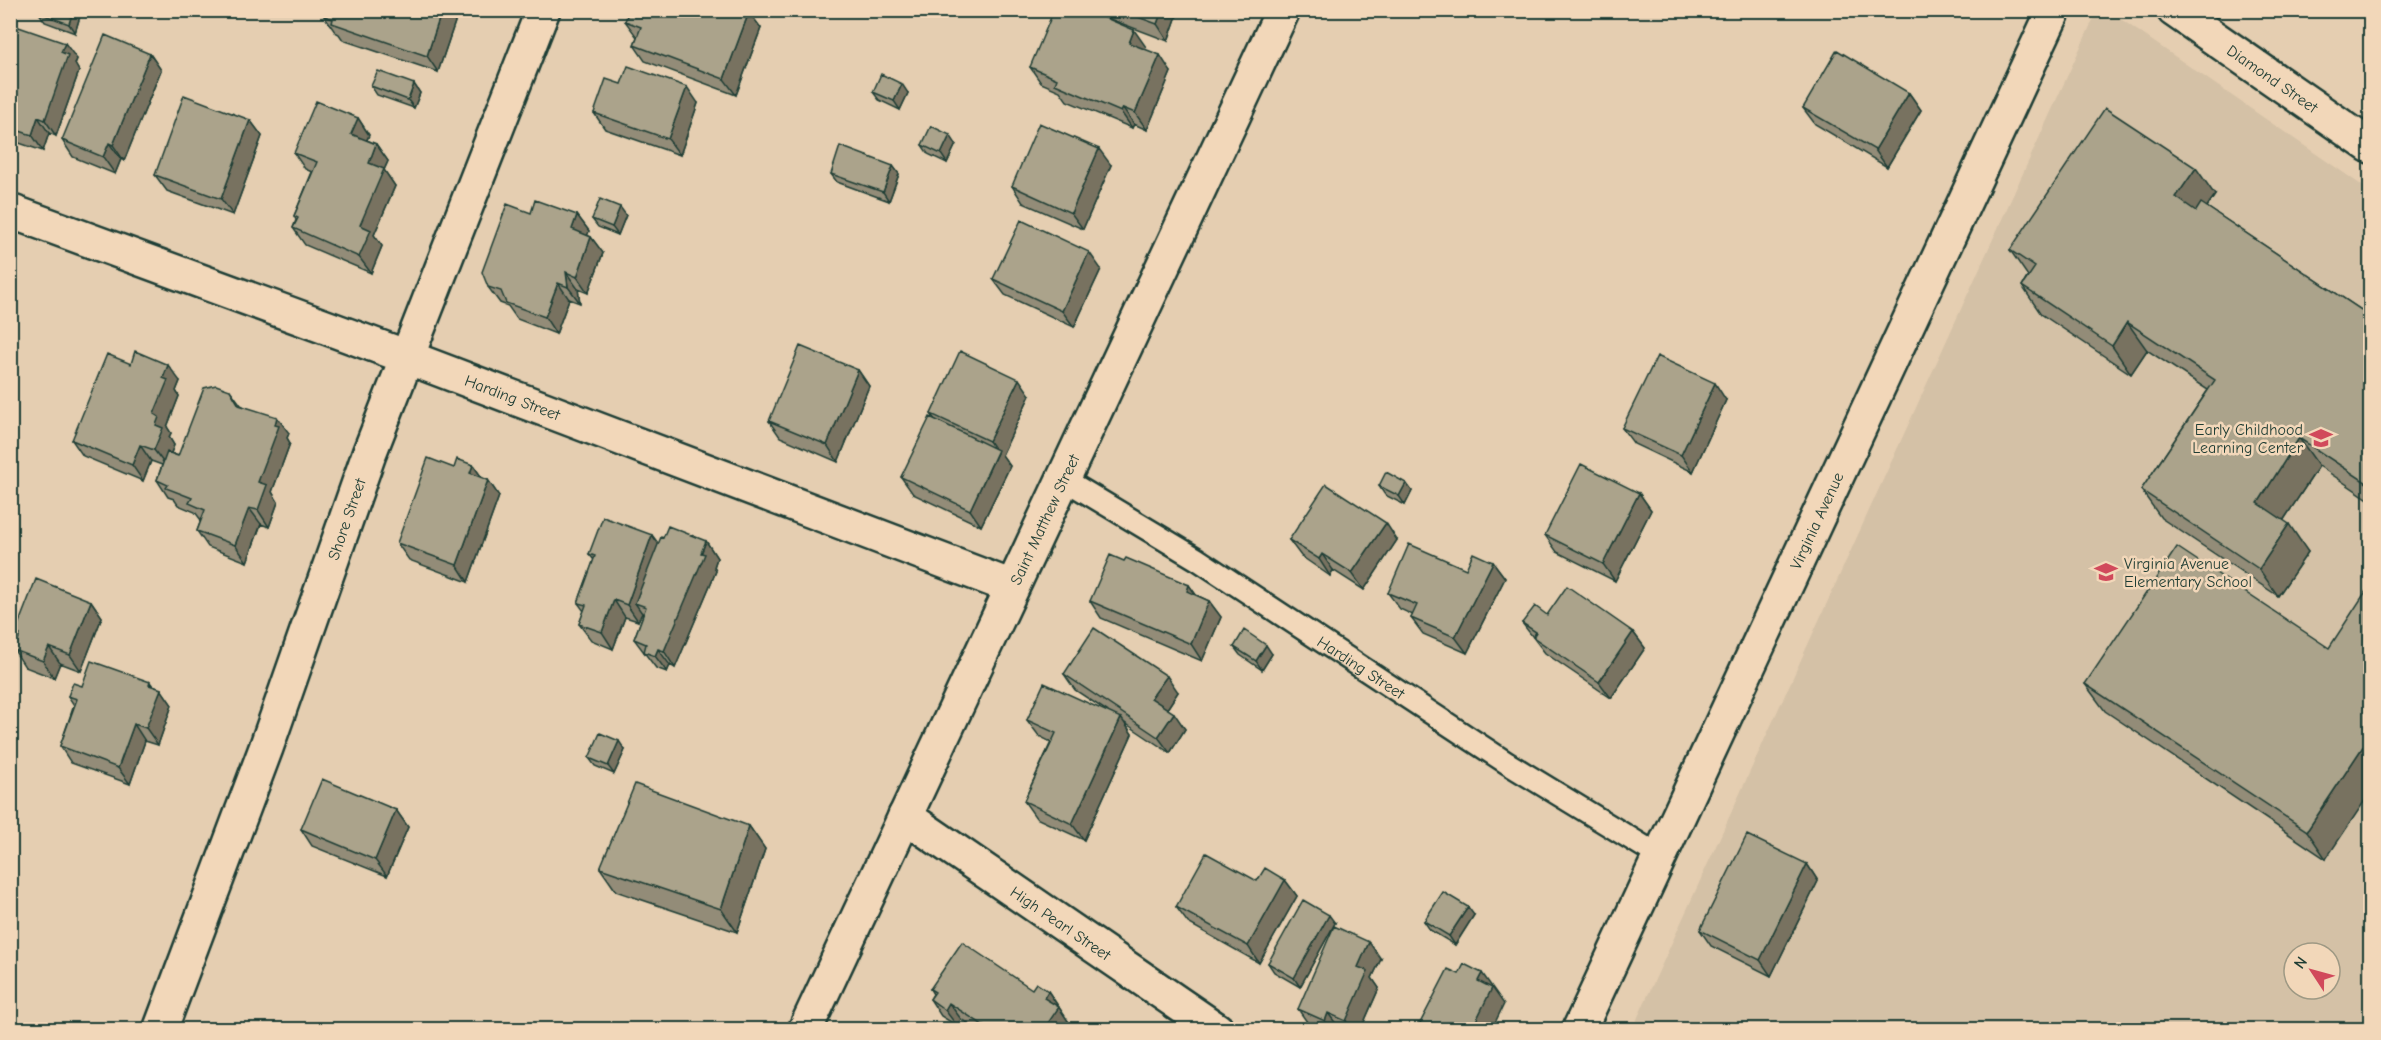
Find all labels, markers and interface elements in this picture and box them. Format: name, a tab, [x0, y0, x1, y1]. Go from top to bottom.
street label: Diamond Street	[2223, 41, 2321, 117]
street label: Harding Street	[462, 372, 563, 425]
place label: Early Childhood Learning Center	[2192, 421, 2304, 457]
school or university icon: Early Childhood Learning Center	[2308, 425, 2334, 451]
street label: Saint Matthew Street	[1007, 451, 1084, 588]
street label: Virginia Avenue	[1787, 470, 1848, 572]
street label: Shore Street	[325, 476, 370, 563]
place label: Virginia Avenue Elementary School	[2124, 555, 2252, 591]
school or university icon: Virginia Avenue Elementary School	[2093, 559, 2119, 585]
street label: Harding Street	[1314, 633, 1408, 703]
street label: High Pearl Street	[1007, 883, 1114, 965]
north arrow	[2282, 941, 2342, 1001]
text: N	[2290, 953, 2311, 972]

